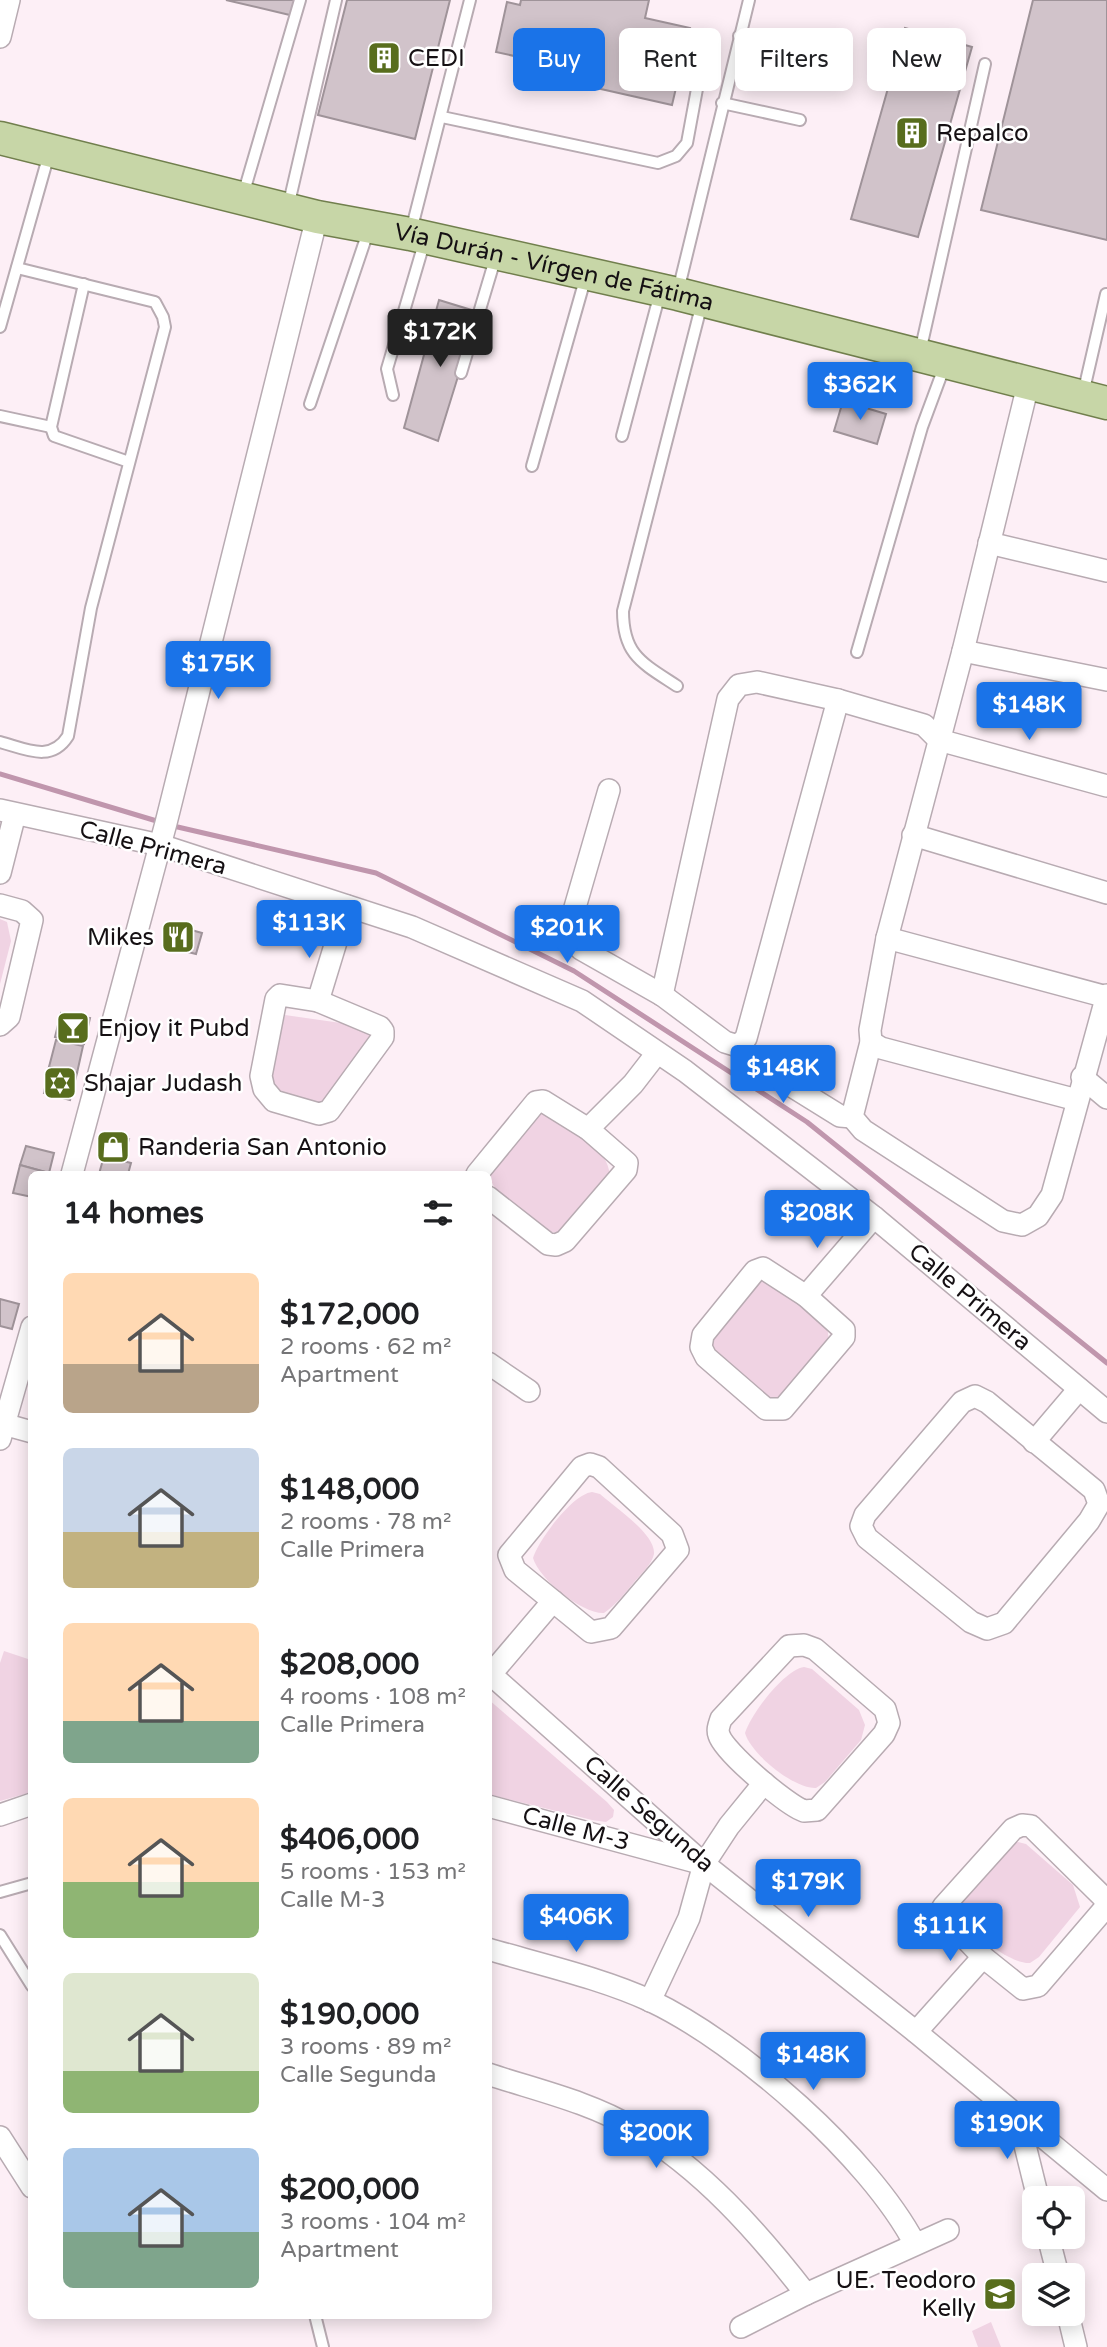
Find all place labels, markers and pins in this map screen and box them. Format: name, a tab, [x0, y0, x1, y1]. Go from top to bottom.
building icon: CEDI	[365, 39, 403, 77]
place label: CEDI	[408, 44, 465, 73]
building icon: Repalco	[893, 114, 931, 152]
place label: Repalco	[936, 119, 1029, 148]
pin: $172K	[391, 310, 489, 369]
pin: $362K	[811, 362, 909, 422]
pin: $175K	[169, 642, 267, 701]
pin: $148K	[980, 682, 1078, 742]
pin: $113K	[260, 900, 358, 960]
pin: $201K	[518, 906, 616, 965]
restaurant icon: Mikes	[159, 918, 197, 956]
place label: Mikes	[87, 923, 154, 952]
bar icon: Enjoy it Pubd	[54, 1009, 92, 1047]
place label: Enjoy it Pubd	[98, 1014, 250, 1043]
pin: $148K	[734, 1046, 832, 1105]
synagogue icon: Shajar Judash	[41, 1064, 79, 1102]
place label: Shajar Judash	[84, 1069, 242, 1098]
shop icon: Randeria San Antonio	[94, 1128, 132, 1166]
place label: Randeria San Antonio	[138, 1133, 387, 1162]
pin: $208K	[768, 1190, 866, 1250]
pin: $179K	[759, 1860, 857, 1919]
pin: $406K	[527, 1895, 625, 1954]
pin: $111K	[901, 1904, 999, 1963]
pin: $148K	[764, 2032, 862, 2092]
pin: $190K	[958, 2102, 1056, 2161]
pin: $200K	[607, 2110, 705, 2170]
place label: UE. Teodoro Kelly	[836, 2266, 976, 2323]
school or university icon: UE. Teodoro Kelly	[981, 2275, 1019, 2313]

